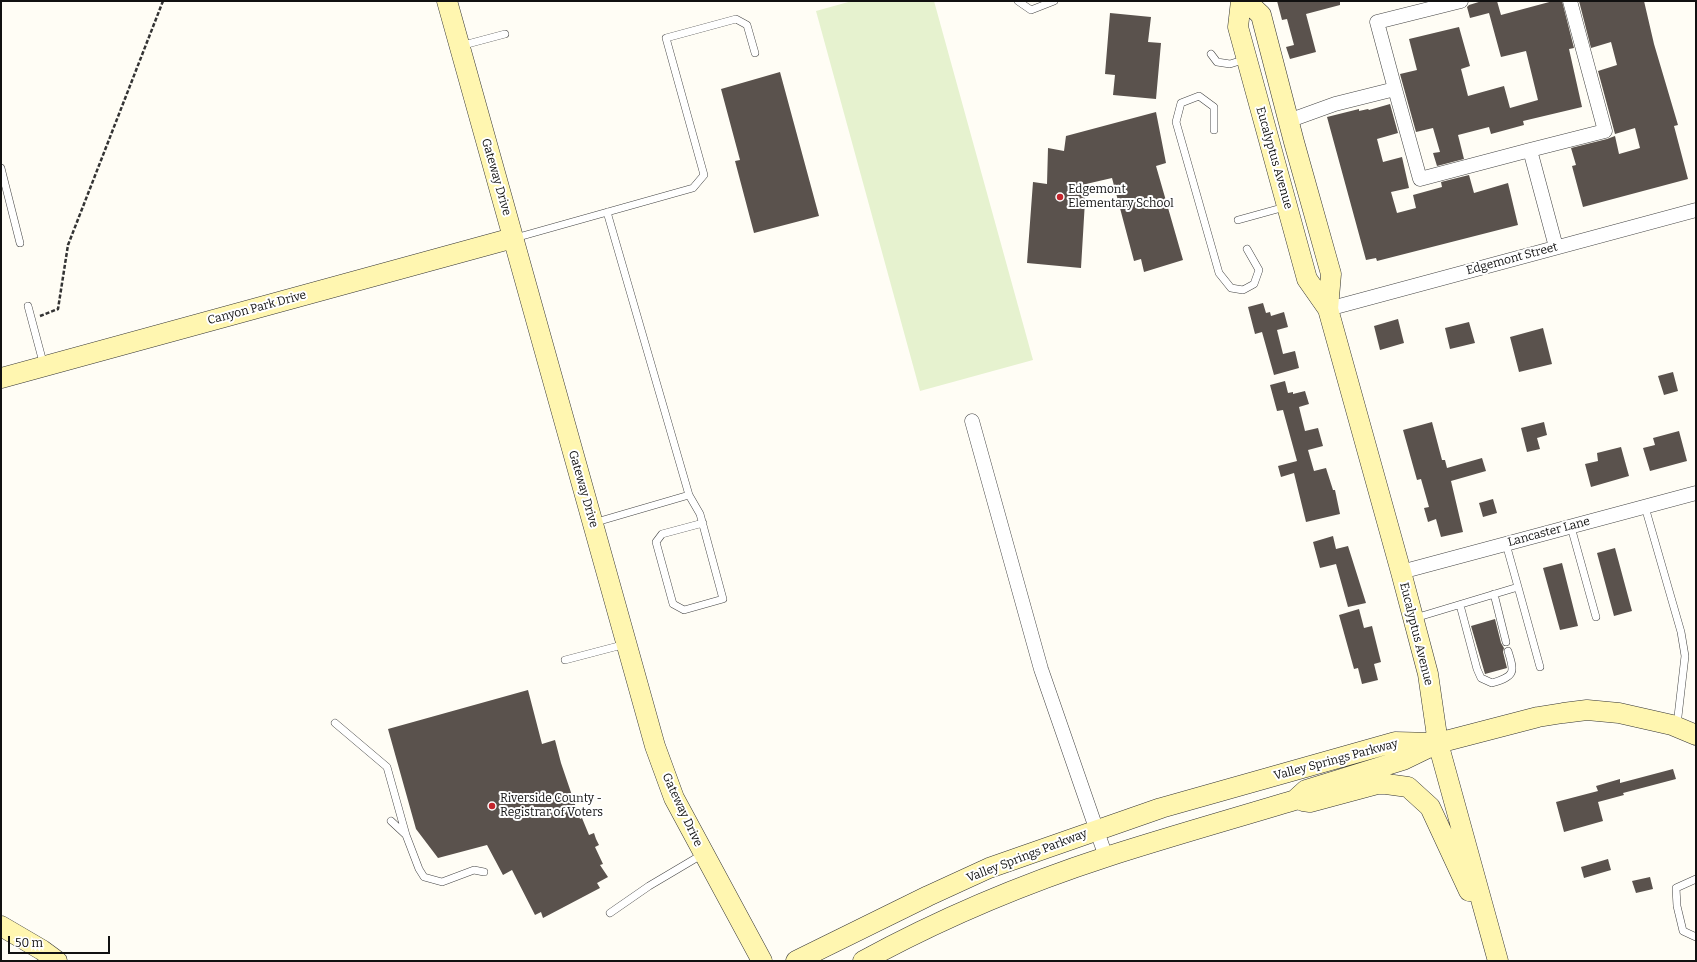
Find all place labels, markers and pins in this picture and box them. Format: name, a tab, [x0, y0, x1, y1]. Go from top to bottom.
place label: Edgemont Elementary School	[1068, 183, 1174, 211]
marker: Edgemont Elementary School	[1055, 192, 1065, 202]
place label: Riverside County - Registrar of Voters	[500, 792, 603, 820]
marker: Riverside County - Registrar of Voters	[487, 801, 497, 811]

